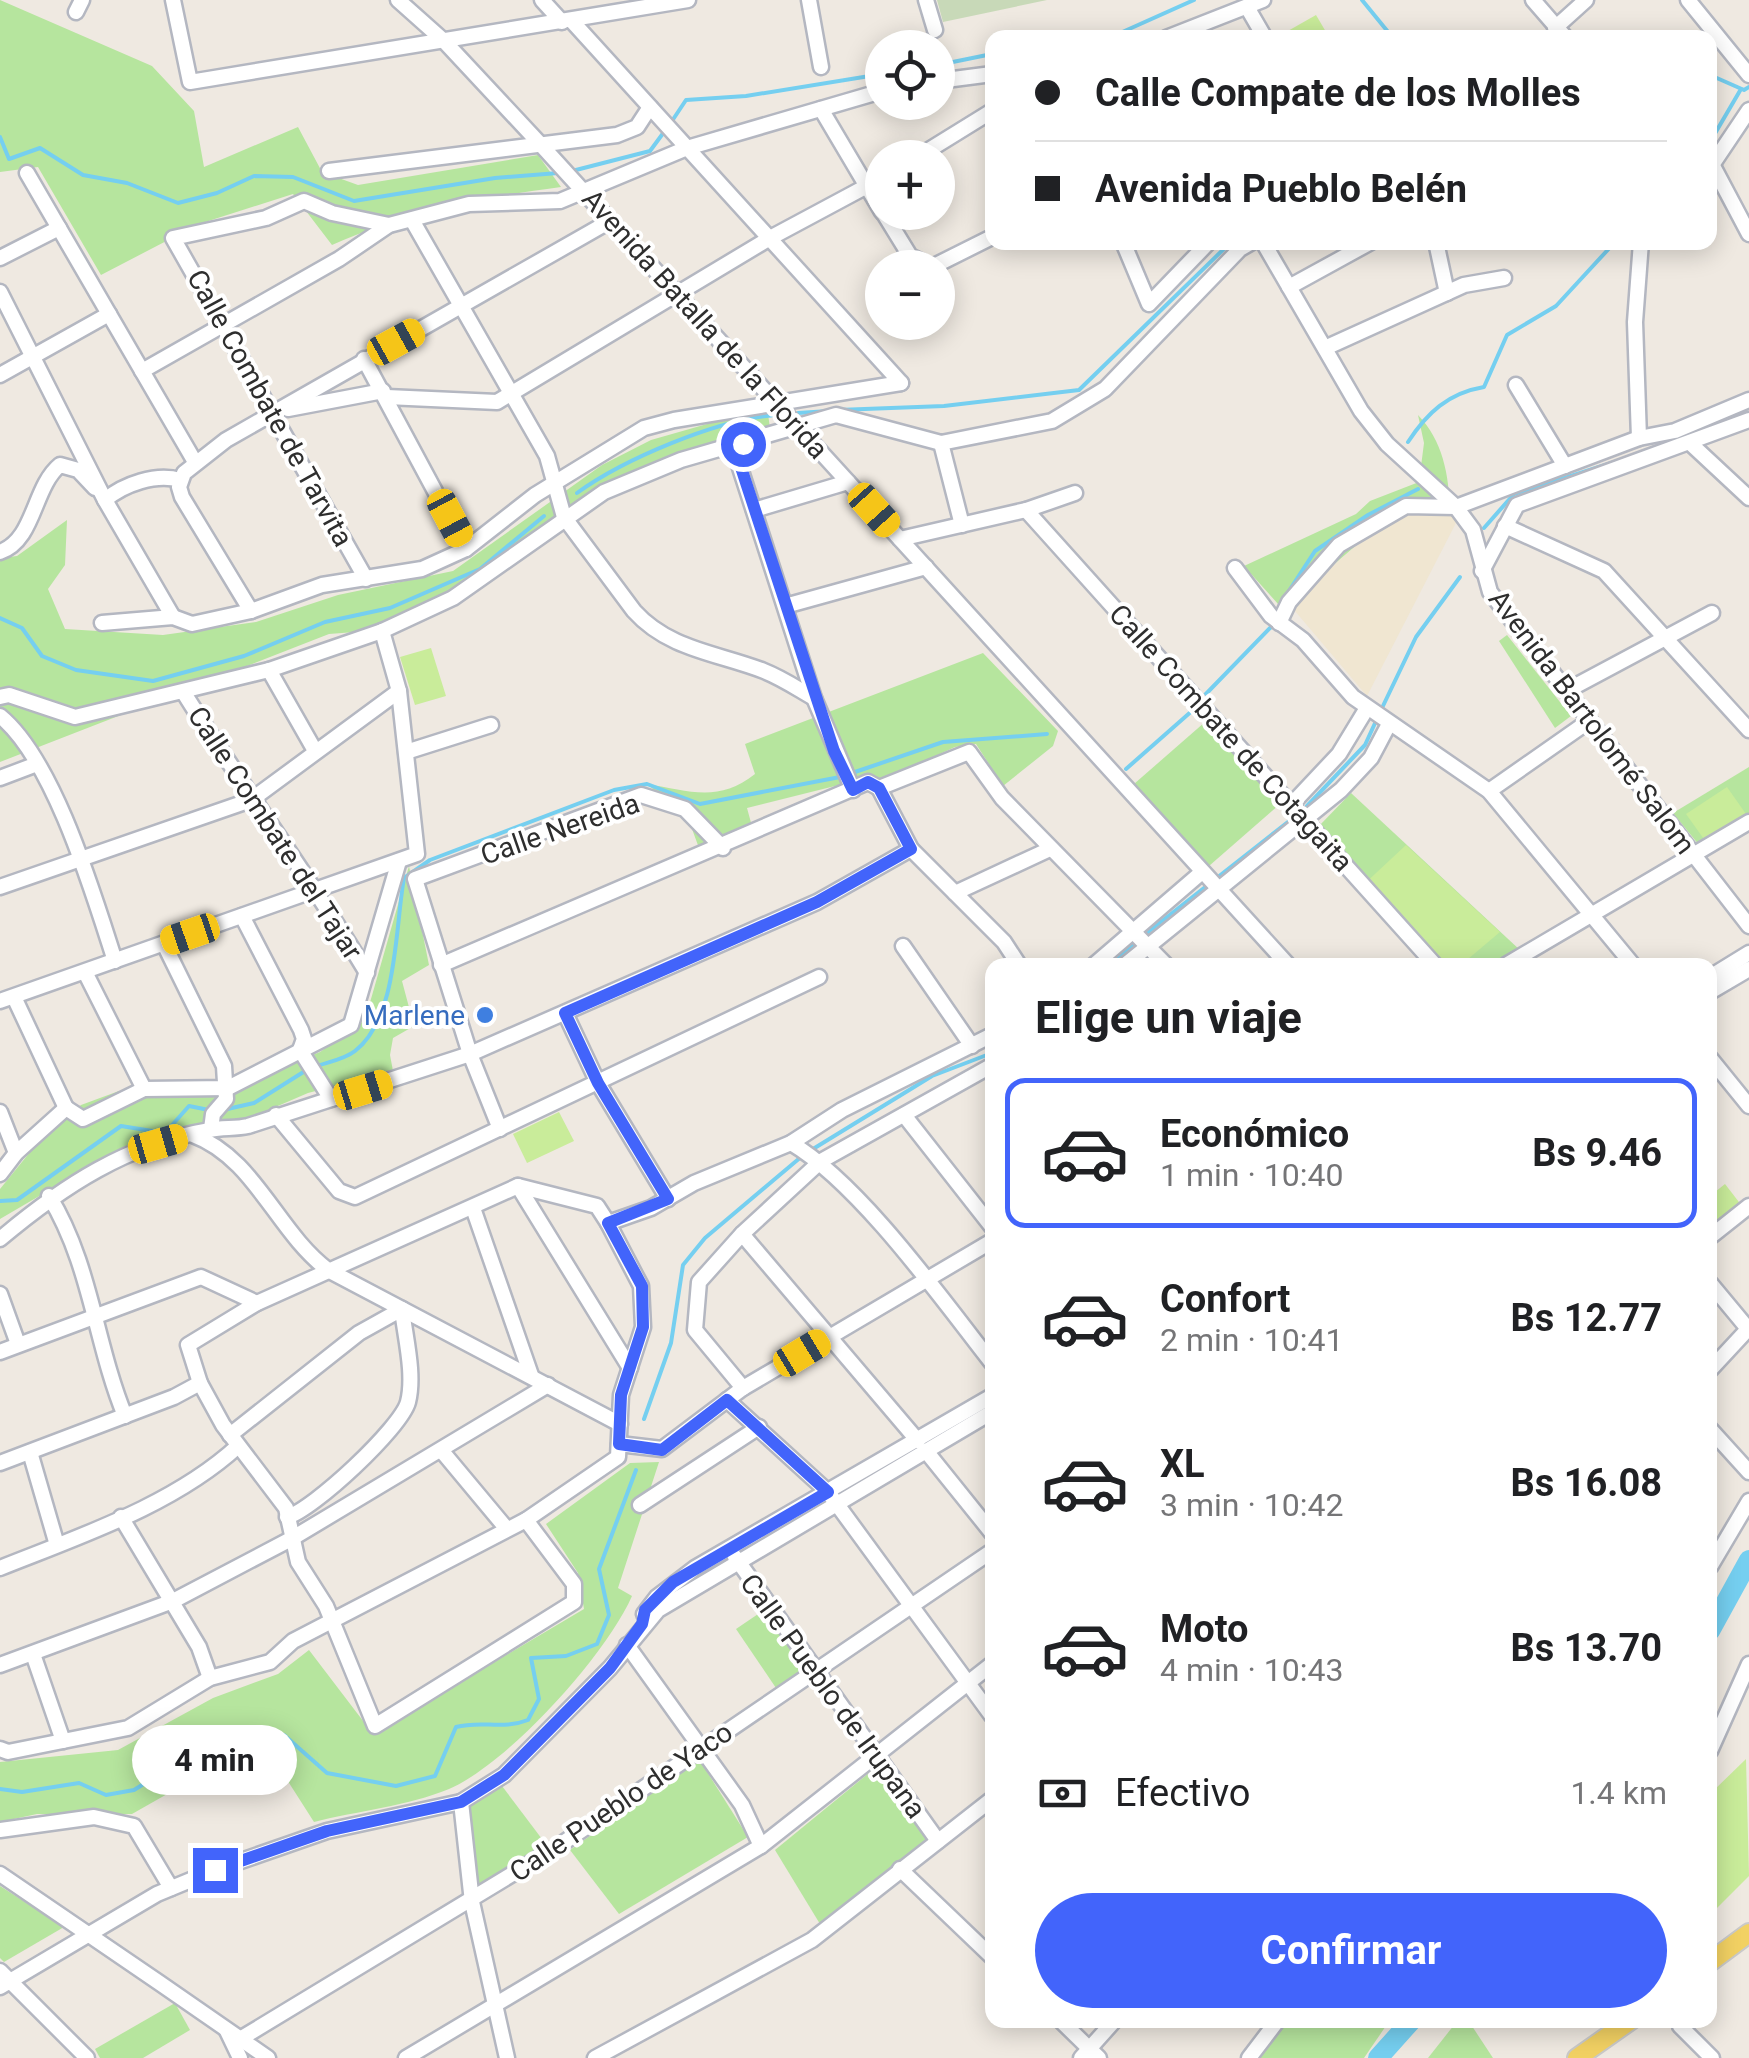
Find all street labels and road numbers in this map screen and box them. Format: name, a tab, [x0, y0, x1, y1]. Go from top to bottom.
street label: Avenida Batalla de la Florida	[575, 183, 835, 465]
street label: Calle Combate de Tarvita	[180, 264, 360, 552]
street label: Avenida Bartolomé Salom	[1482, 583, 1702, 861]
street label: Calle Combate de Cotagaita	[1102, 598, 1360, 878]
street label: Calle Combate del Tajar	[181, 700, 369, 966]
street label: Calle Nereida	[476, 786, 644, 872]
street label: Calle Pueblo de Irupana	[733, 1567, 933, 1825]
street label: Calle Pueblo de Yaco	[503, 1715, 739, 1889]

